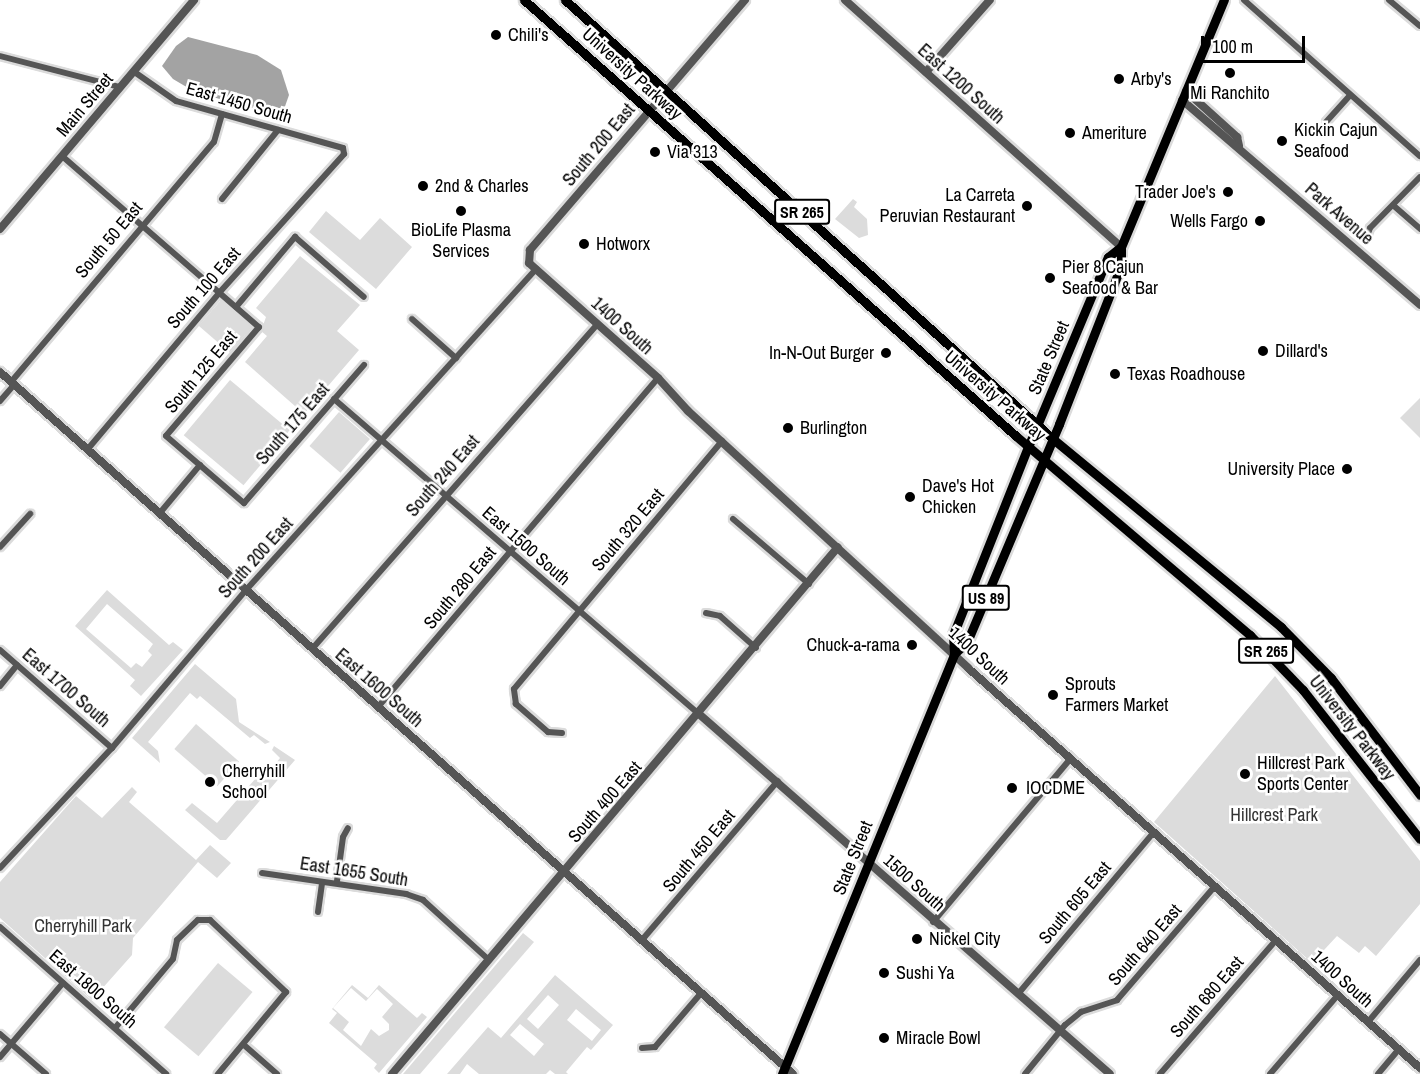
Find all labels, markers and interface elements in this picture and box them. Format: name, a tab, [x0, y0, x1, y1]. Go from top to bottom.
street label: University Parkway	[578, 23, 686, 125]
place label: Chili's	[508, 24, 549, 46]
scale bar	[1204, 24, 1308, 62]
marker: Chili's	[489, 28, 503, 42]
text: 100 m	[1212, 34, 1253, 59]
street label: East 1200 South	[913, 39, 1009, 129]
marker: Mi Ranchito	[1223, 66, 1237, 80]
place label: Arby's	[1131, 68, 1172, 90]
street label: Main Street	[52, 69, 118, 141]
marker: Arby's	[1112, 72, 1126, 86]
street label: East 1450 South	[184, 78, 294, 128]
place label: Mi Ranchito	[1190, 82, 1270, 104]
street label: South 200 East	[558, 99, 640, 191]
place label: Kickin Cajun Seafood	[1294, 120, 1378, 162]
place label: Ameriture	[1082, 122, 1147, 144]
marker: Ameriture	[1063, 126, 1077, 140]
marker: Kickin Cajun Seafood	[1275, 134, 1289, 148]
place label: Via 313	[667, 141, 718, 163]
marker: Via 313	[648, 145, 662, 159]
place label: 2nd & Charles	[435, 175, 529, 197]
street label: Park Avenue	[1300, 178, 1378, 250]
marker: 2nd & Charles	[416, 179, 430, 193]
place label: Trader Joe's	[1135, 181, 1216, 203]
place label: La Carreta Peruvian Restaurant	[880, 185, 1015, 228]
marker: Trader Joe's	[1221, 185, 1235, 199]
street label: South 50 East	[71, 198, 147, 282]
road number: SR 265	[774, 199, 830, 225]
marker: La Carreta Peruvian Restaurant	[1020, 199, 1034, 213]
marker: BioLife Plasma Services	[454, 204, 468, 218]
place label: Wells Fargo	[1170, 210, 1248, 232]
marker: Wells Fargo	[1253, 214, 1267, 228]
place label: BioLife Plasma Services	[411, 220, 511, 262]
place label: Hotworx	[596, 233, 650, 255]
marker: Hotworx	[577, 237, 591, 251]
street label: South 100 East	[163, 243, 245, 333]
place label: Pier 8 Cajun Seafood & Bar	[1062, 257, 1158, 300]
marker: Pier 8 Cajun Seafood & Bar	[1043, 271, 1057, 285]
street label: 1400 South	[587, 293, 657, 359]
street label: State Street	[1024, 318, 1074, 398]
street label: South 125 East	[160, 326, 242, 418]
place label: Dillard's	[1275, 340, 1328, 362]
place label: In-N-Out Burger	[769, 342, 874, 364]
marker: Dillard's	[1256, 344, 1270, 358]
marker: In-N-Out Burger	[879, 346, 893, 360]
street label: University Parkway	[940, 346, 1050, 446]
place label: Texas Roadhouse	[1127, 363, 1245, 385]
marker: Texas Roadhouse	[1108, 367, 1122, 381]
street label: South 175 East	[252, 379, 334, 469]
place label: Burlington	[800, 417, 867, 439]
marker: Burlington	[781, 421, 795, 435]
street label: South 240 East	[402, 431, 484, 521]
place label: University Place	[1228, 458, 1335, 480]
marker: University Place	[1340, 462, 1354, 476]
place label: Dave's Hot Chicken	[922, 476, 994, 518]
street label: South 320 East	[587, 484, 669, 576]
marker: Dave's Hot Chicken	[903, 490, 917, 504]
street label: East 1500 South	[478, 502, 574, 590]
street label: South 200 East	[214, 513, 298, 603]
street label: South 280 East	[419, 542, 501, 634]
road number: US 89	[960, 585, 1012, 611]
street label: 1400 South	[944, 622, 1014, 690]
place label: Chuck-a-rama	[807, 634, 900, 656]
marker: Chuck-a-rama	[905, 638, 919, 652]
road number: SR 265	[1238, 638, 1294, 664]
street label: East 1700 South	[18, 644, 114, 732]
street label: East 1600 South	[331, 644, 427, 732]
street label: University Parkway	[1304, 671, 1400, 785]
place label: Sprouts Farmers Market	[1065, 674, 1168, 716]
marker: Sprouts Farmers Market	[1046, 688, 1060, 702]
place label: Hillcrest Park Sports Center	[1257, 753, 1348, 795]
street label: South 400 East	[564, 757, 646, 847]
place label: Cherryhill School	[222, 761, 285, 804]
marker: Hillcrest Park Sports Center	[1238, 767, 1252, 781]
marker: Cherryhill School	[203, 775, 217, 789]
place label: IOCDME	[1026, 777, 1085, 799]
marker: IOCDME	[1003, 779, 1021, 797]
park label: Hillcrest Park	[1230, 804, 1318, 826]
street label: South 450 East	[658, 805, 740, 897]
street label: State Street	[828, 818, 878, 898]
street label: 1500 South	[879, 850, 949, 916]
street label: East 1655 South	[298, 853, 410, 891]
street label: South 605 East	[1034, 857, 1116, 949]
street label: South 640 East	[1104, 900, 1186, 990]
park label: Cherryhill Park	[34, 915, 132, 937]
place label: Nickel City	[929, 928, 1000, 950]
marker: Nickel City	[910, 932, 924, 946]
street label: East 1800 South	[45, 945, 141, 1033]
street label: 1400 South	[1307, 946, 1377, 1012]
street label: South 680 East	[1166, 952, 1248, 1042]
place label: Sushi Ya	[896, 962, 955, 984]
marker: Sushi Ya	[877, 966, 891, 980]
place label: Miracle Bowl	[896, 1027, 980, 1049]
marker: Miracle Bowl	[877, 1031, 891, 1045]

